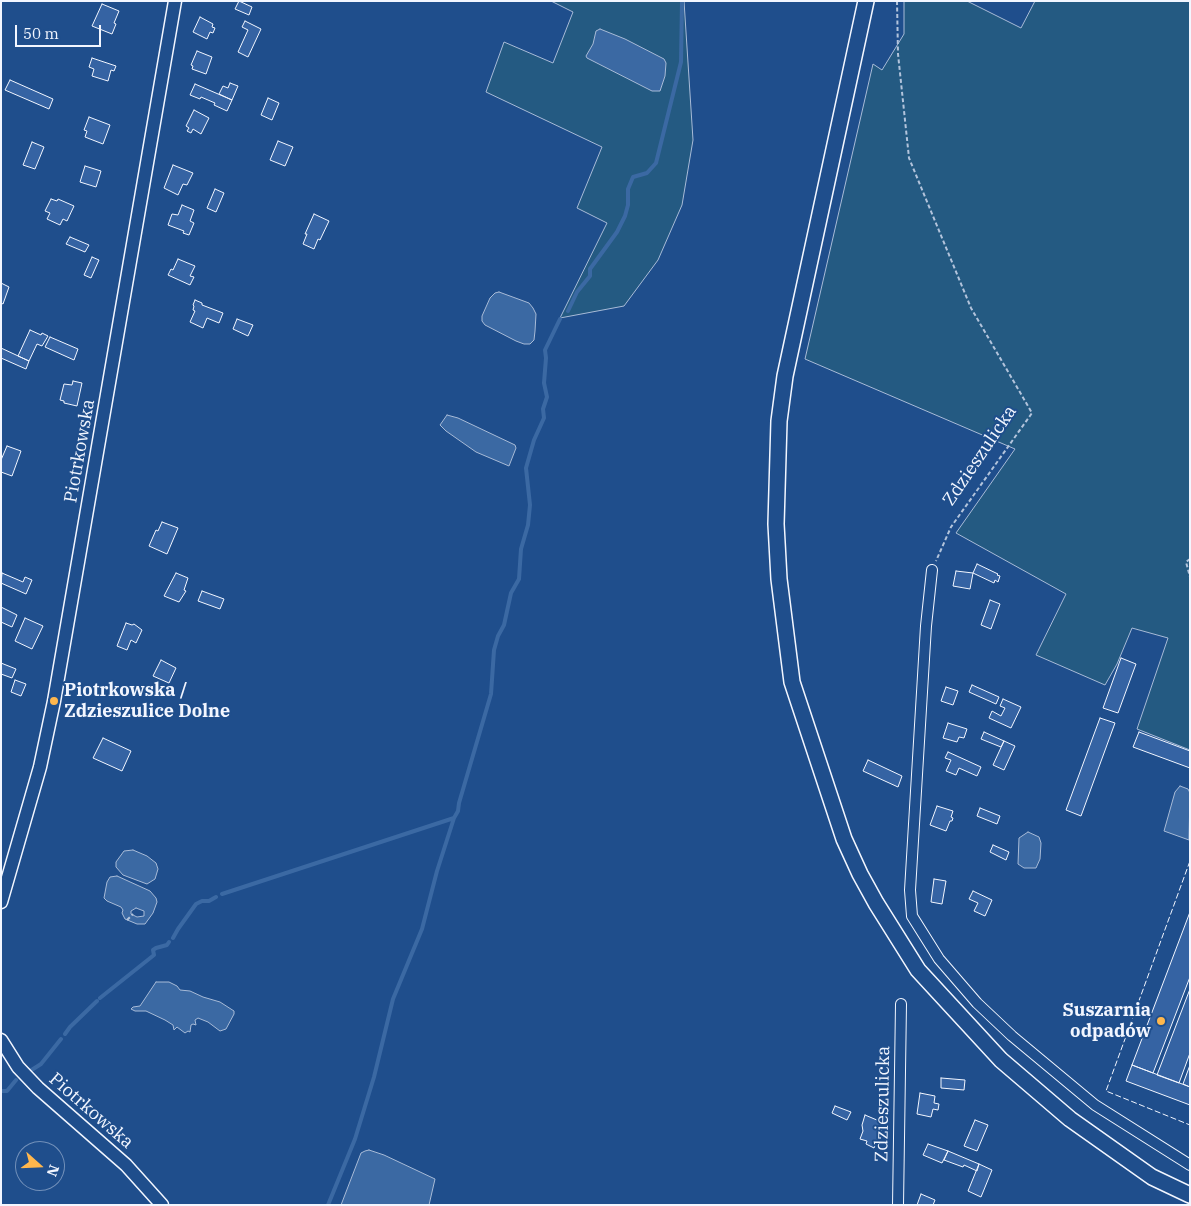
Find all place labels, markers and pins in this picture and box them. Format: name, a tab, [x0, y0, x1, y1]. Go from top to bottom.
place label: Piotrkowska / Zdzieszulice Dolne	[64, 680, 230, 722]
marker: Piotrkowska / Zdzieszulice Dolne	[48, 695, 60, 707]
place label: Suszarnia odpadów	[1062, 1000, 1151, 1042]
marker: Suszarnia odpadów	[1155, 1015, 1167, 1027]

